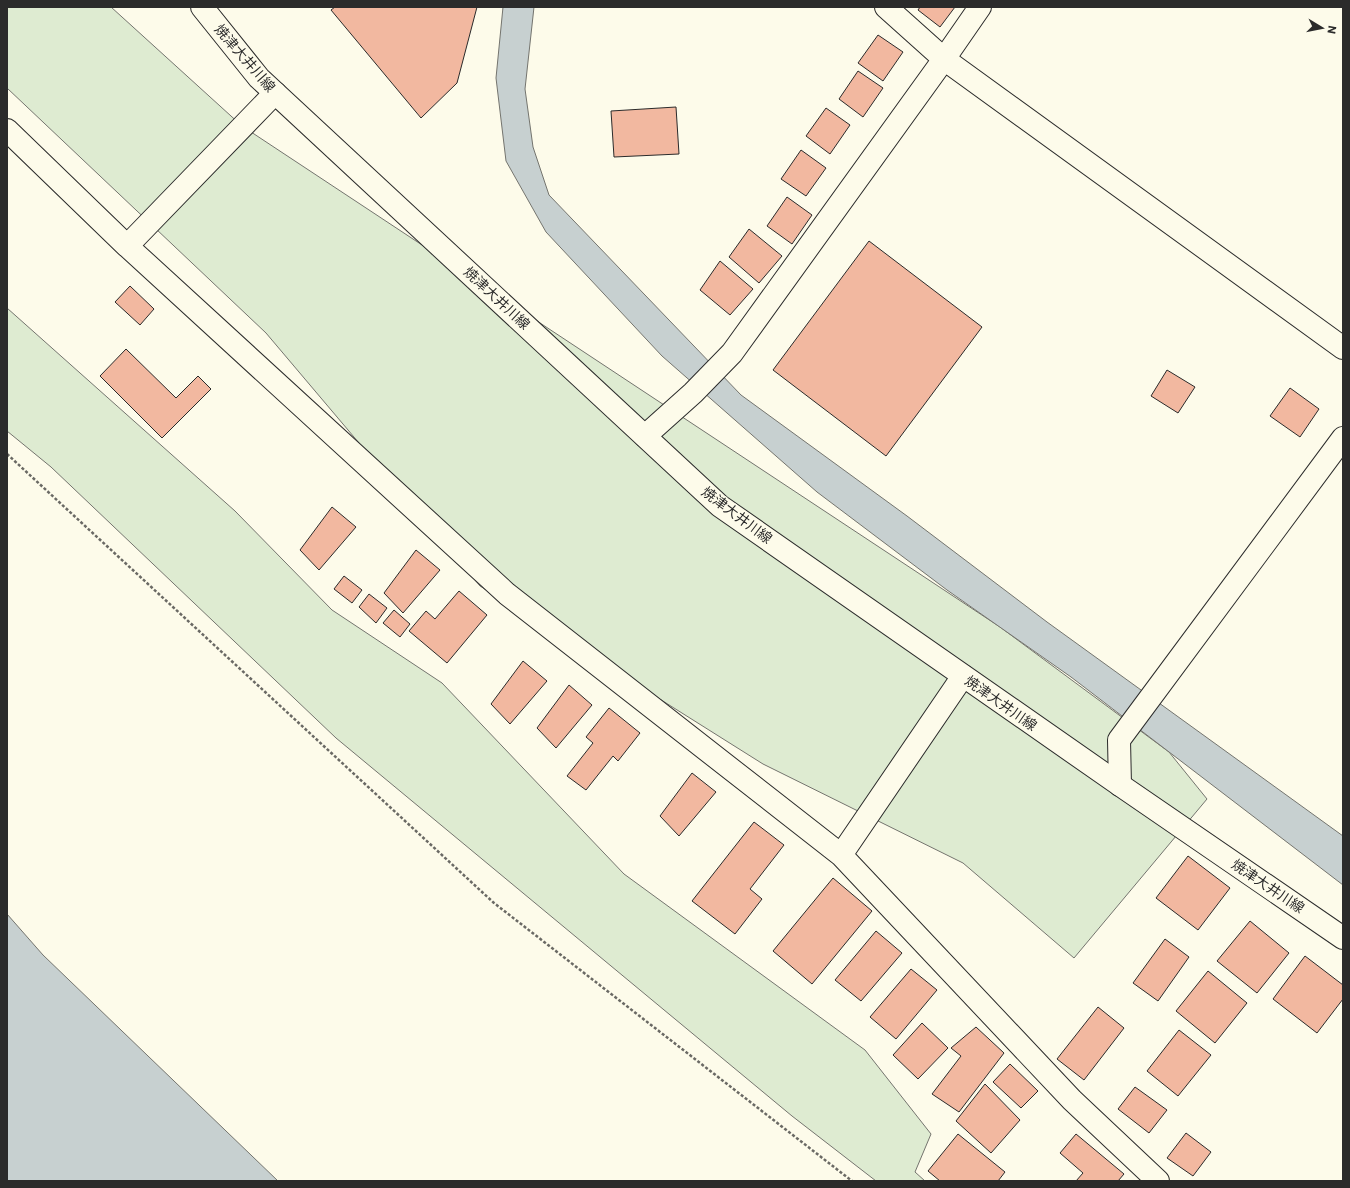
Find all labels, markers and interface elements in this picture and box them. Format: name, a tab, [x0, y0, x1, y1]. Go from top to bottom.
north arrow	[1302, 8, 1342, 48]
street label: 焼津大井川線	[211, 20, 279, 95]
text: N	[1325, 25, 1339, 35]
street label: 焼津大井川線	[461, 263, 534, 332]
street label: 焼津大井川線	[699, 483, 776, 547]
street label: 焼津大井川線	[962, 672, 1041, 734]
street label: 焼津大井川線	[1229, 855, 1308, 916]

